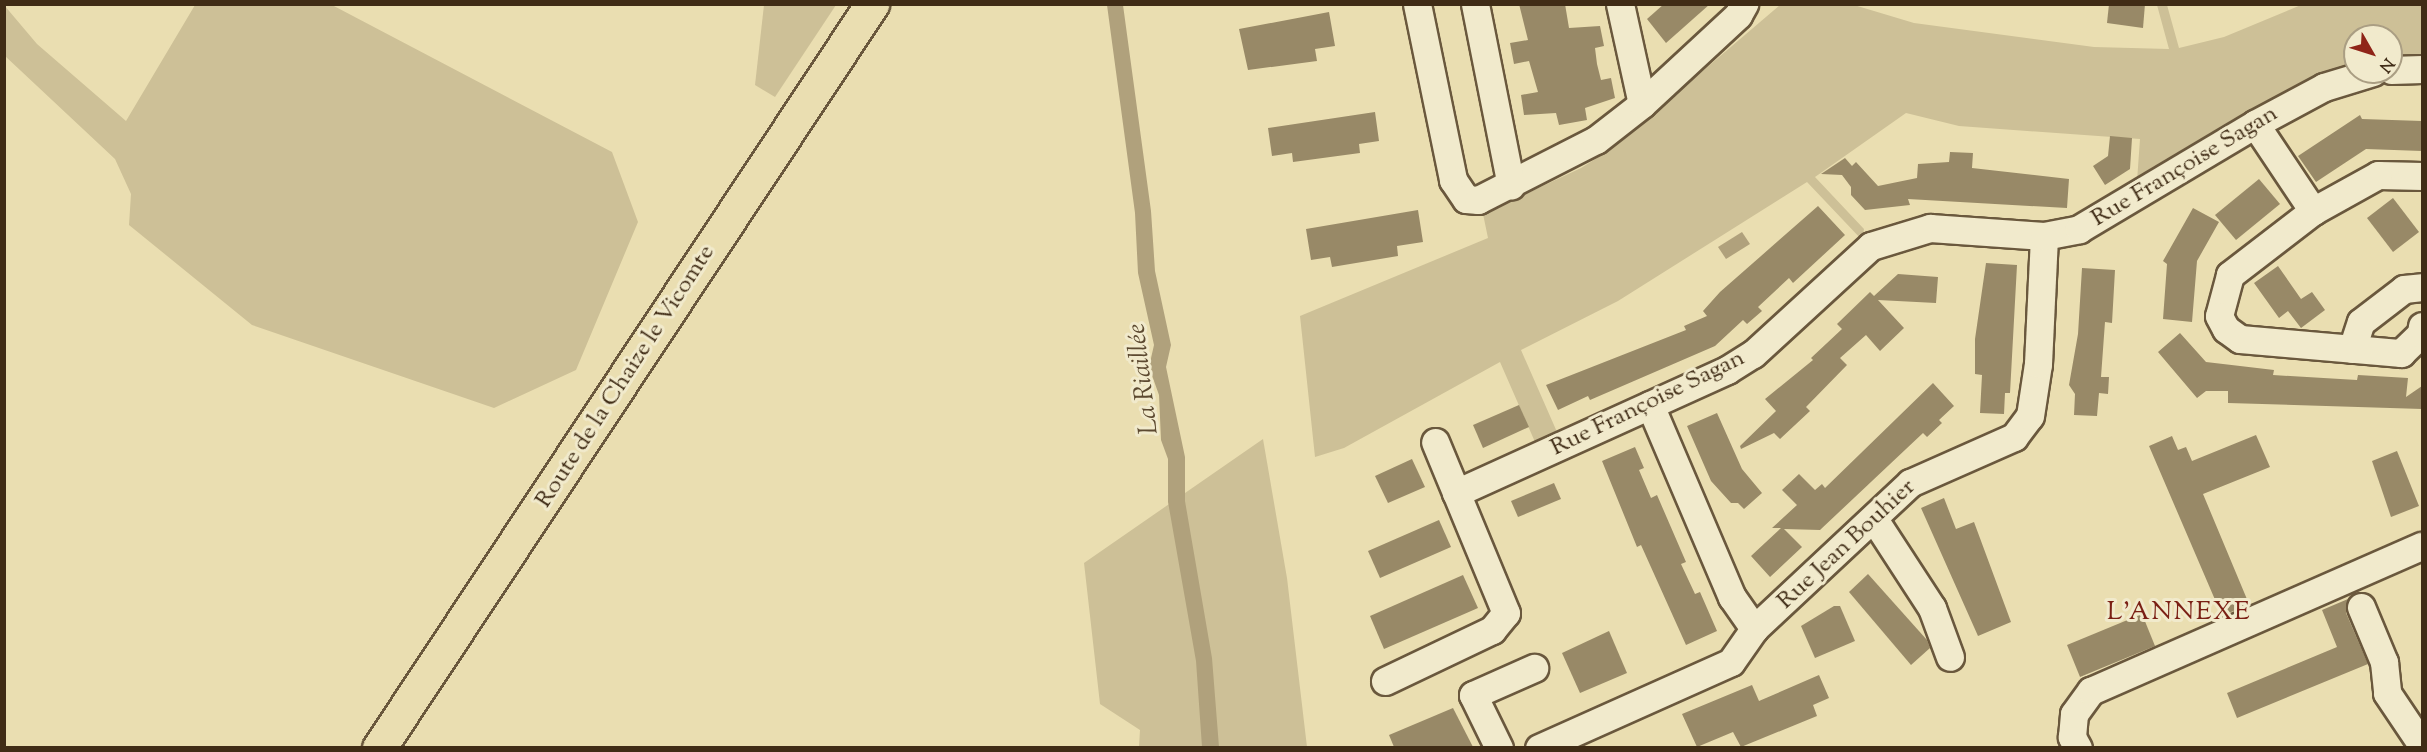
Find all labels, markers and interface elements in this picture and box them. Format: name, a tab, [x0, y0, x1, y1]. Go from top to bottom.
north arrow	[2343, 24, 2403, 84]
text: N	[2373, 52, 2399, 77]
street label: Rue Françoise Sagan	[2087, 100, 2283, 234]
street label: Route de la Chaize le Vicomte	[530, 240, 722, 514]
water label: La Riaillée	[1122, 322, 1166, 436]
street label: Rue Françoise Sagan	[1546, 345, 1750, 463]
street label: Rue Jean Bouhier	[1772, 474, 1922, 616]
district label: L'ANNEXE	[2107, 597, 2251, 629]

